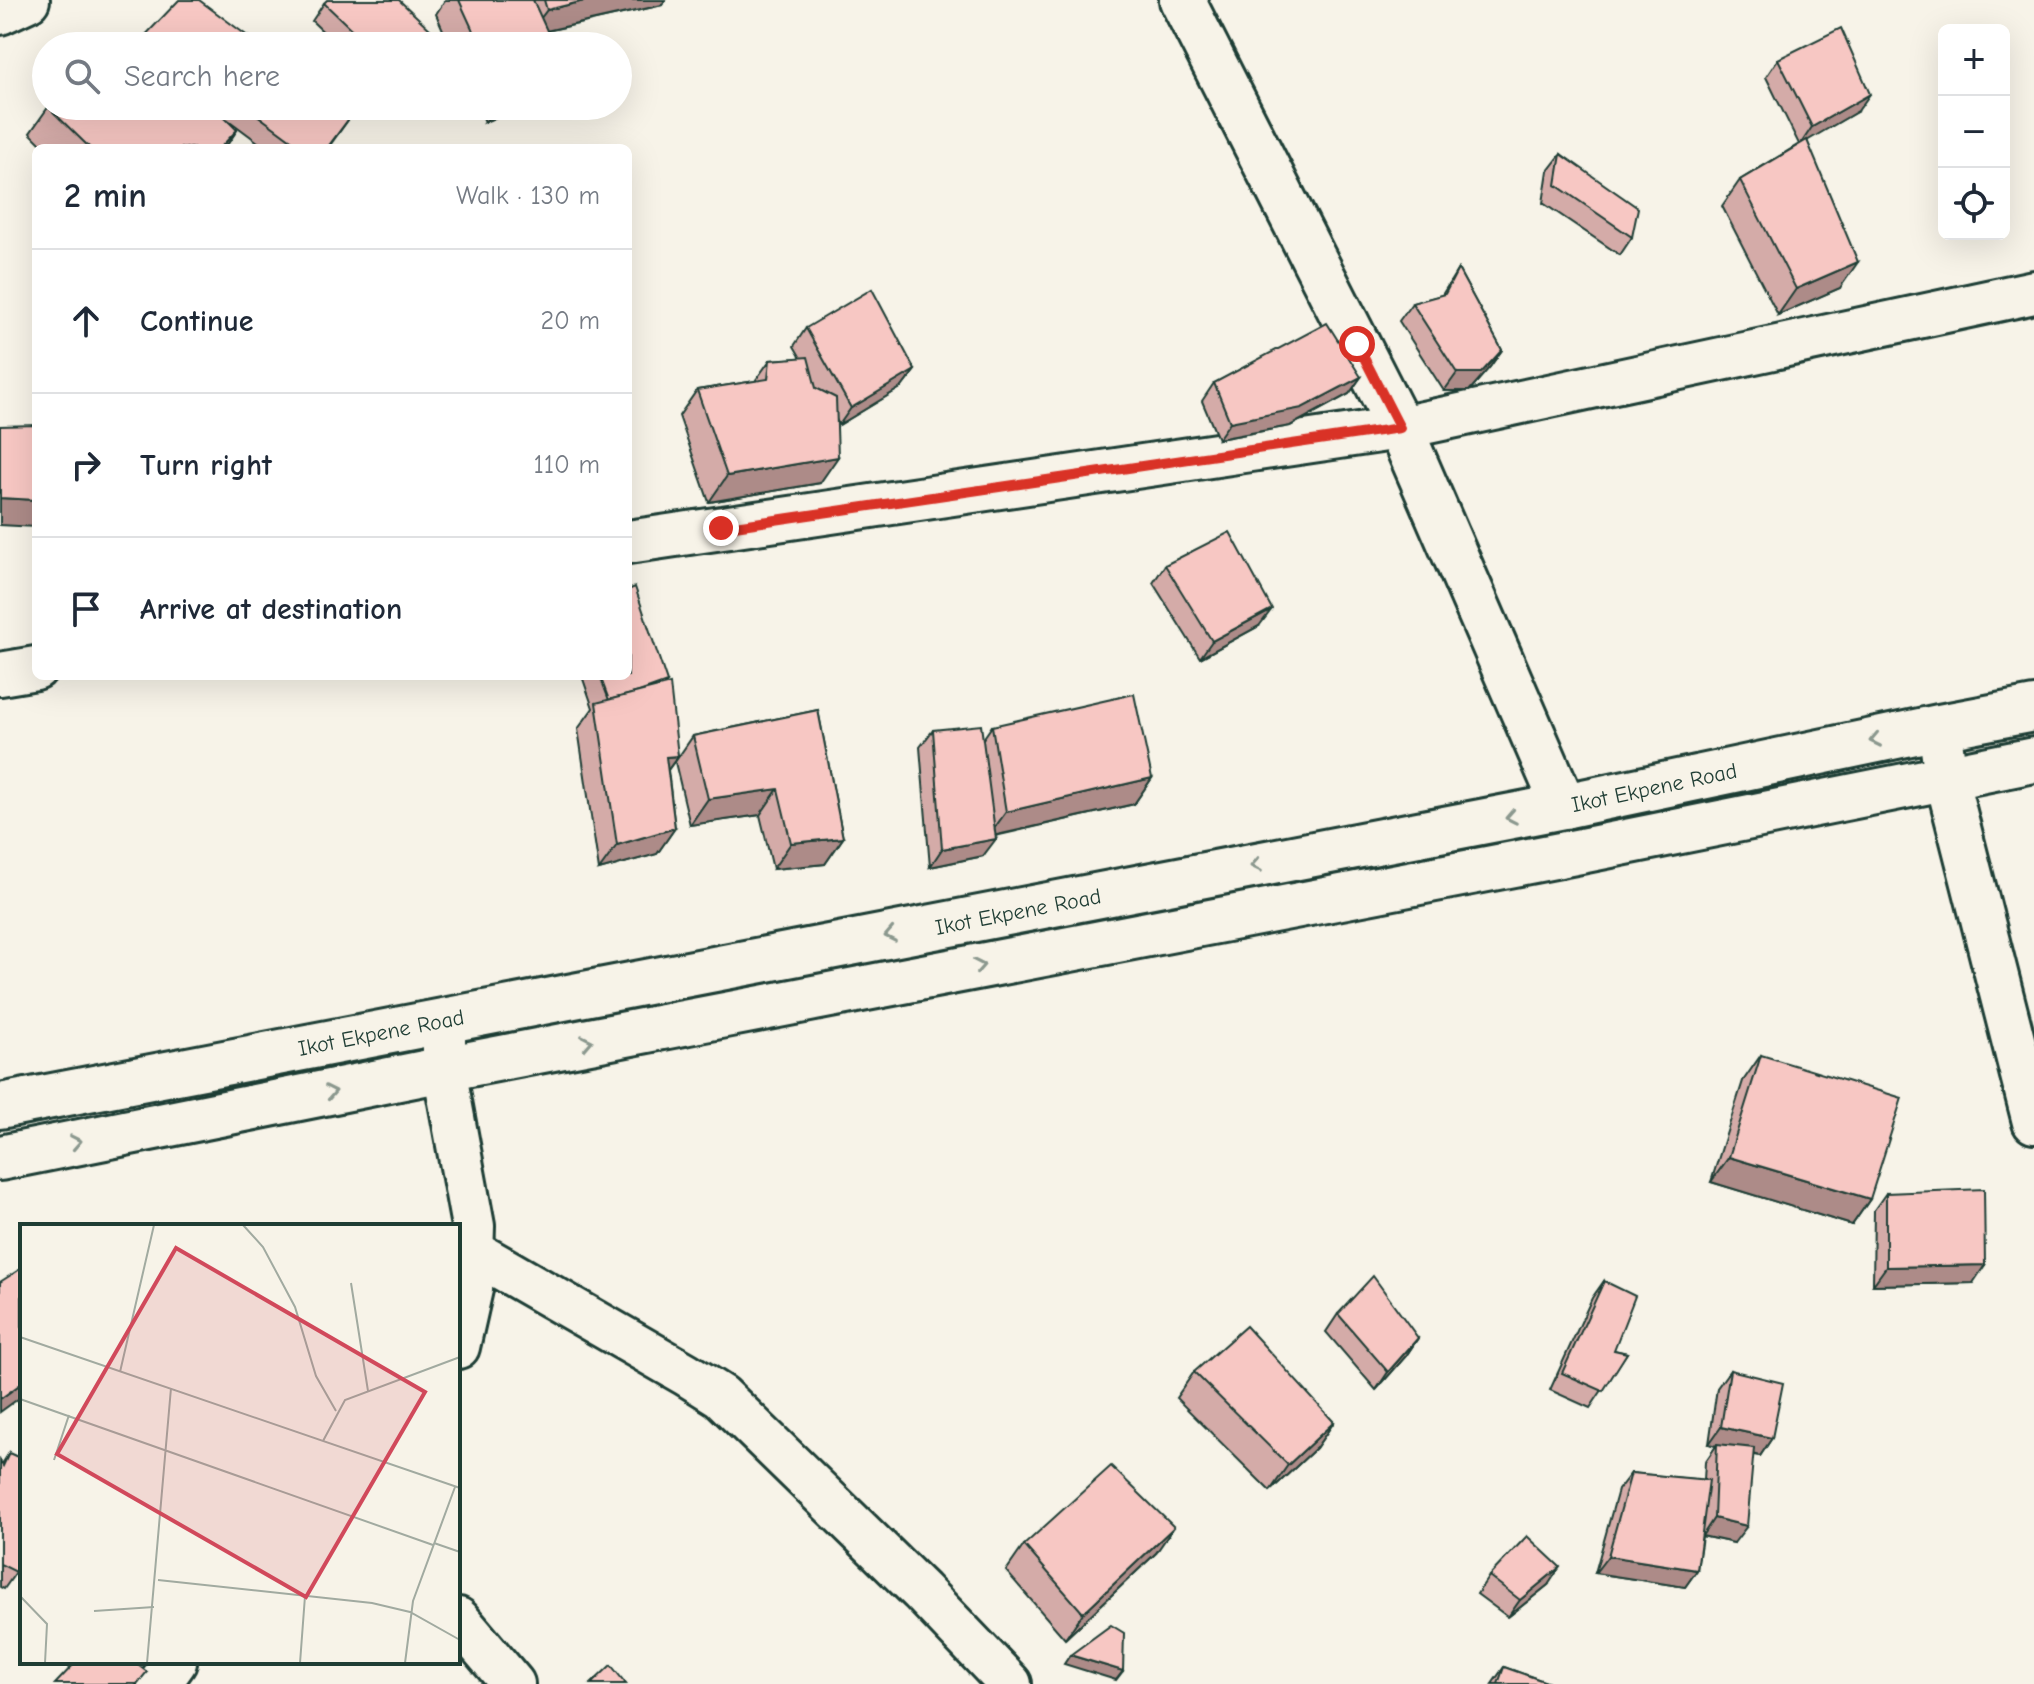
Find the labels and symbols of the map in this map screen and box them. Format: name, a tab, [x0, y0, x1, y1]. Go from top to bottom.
route start	[1339, 326, 1375, 362]
route end	[703, 510, 739, 546]
one-way arrow	[1868, 731, 1882, 748]
street label: Ikot Ekpene Road	[1569, 758, 1739, 818]
one-way arrow	[1504, 807, 1518, 824]
one-way arrow	[1249, 856, 1262, 873]
street label: Ikot Ekpene Road	[933, 883, 1103, 941]
one-way arrow	[883, 925, 897, 942]
one-way arrow	[973, 959, 986, 976]
street label: Ikot Ekpene Road	[296, 1004, 466, 1062]
one-way arrow	[580, 1034, 593, 1051]
one-way arrow	[325, 1084, 338, 1101]
one-way arrow	[70, 1135, 83, 1152]
inset map	[20, 1224, 460, 1664]

